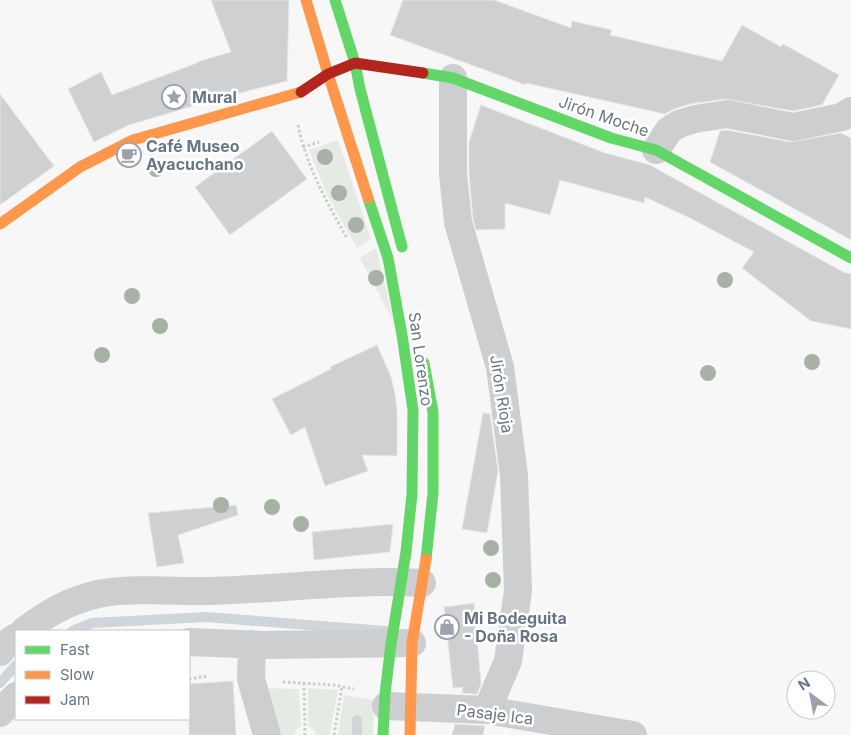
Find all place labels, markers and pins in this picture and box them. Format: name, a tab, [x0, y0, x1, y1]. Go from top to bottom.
place icon: Mural	[161, 84, 187, 110]
place label: Mural	[192, 87, 237, 107]
place label: Café Museo Ayacuchano	[146, 136, 244, 174]
cafe icon: Café Museo Ayacuchano	[116, 142, 142, 168]
place label: Mi Bodeguita - Doña Rosa	[464, 608, 567, 646]
shop icon: Mi Bodeguita - Doña Rosa	[434, 614, 460, 640]

